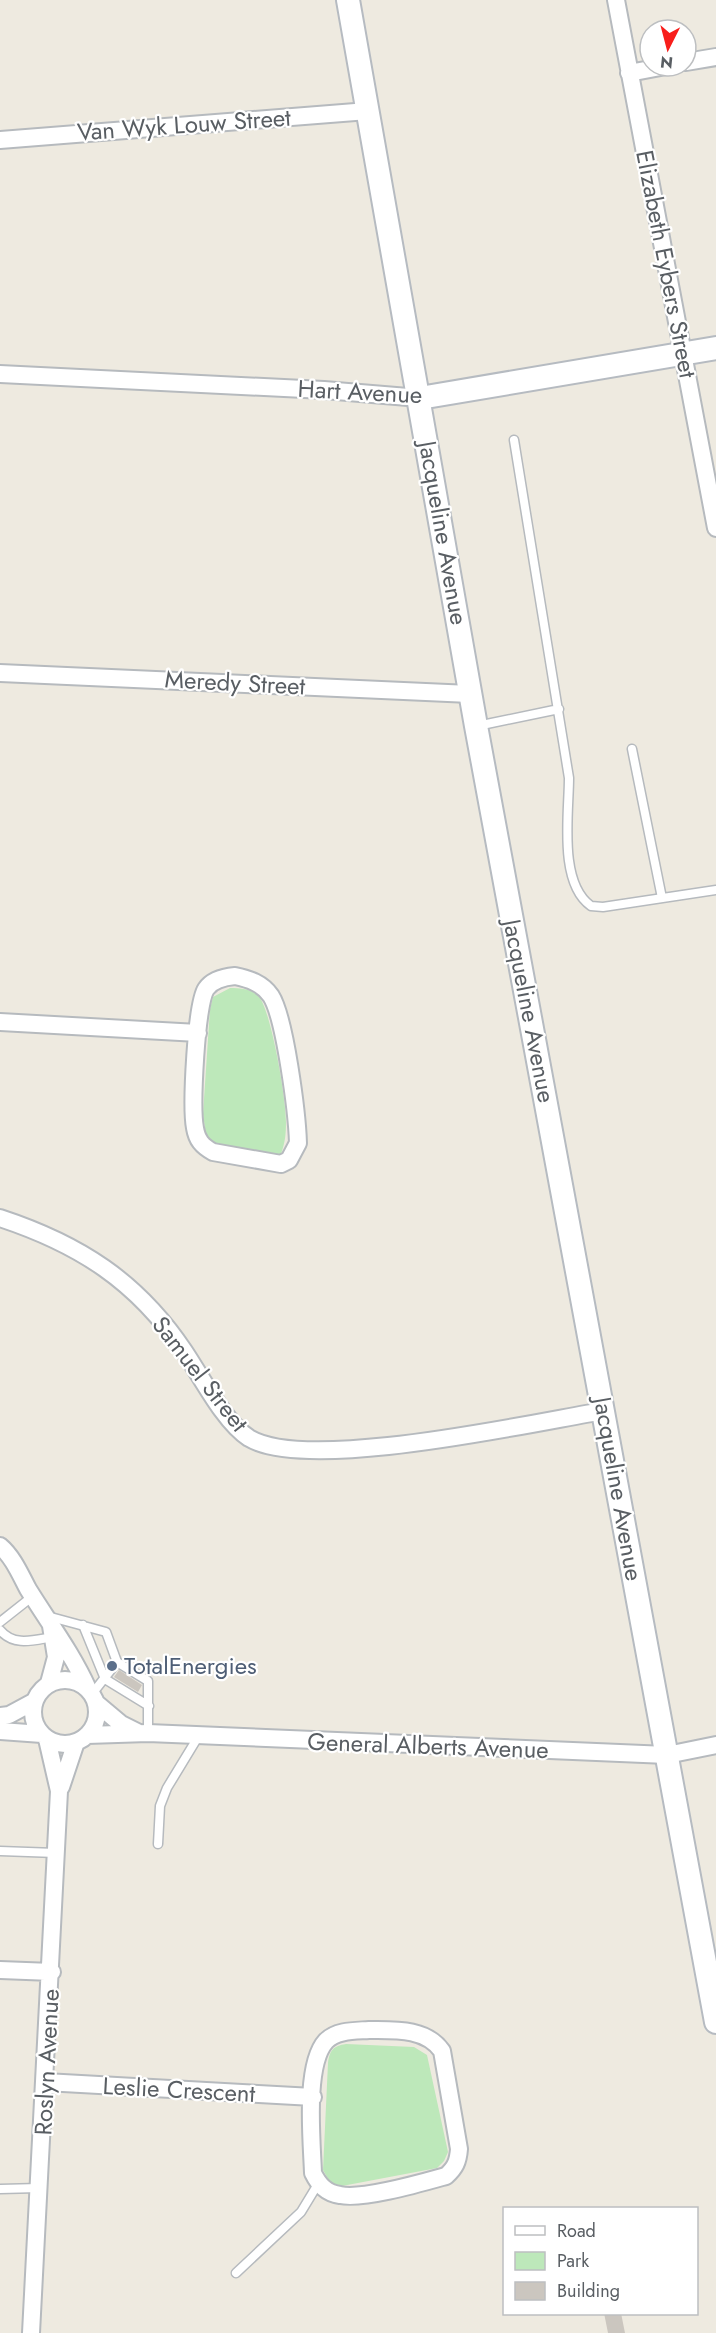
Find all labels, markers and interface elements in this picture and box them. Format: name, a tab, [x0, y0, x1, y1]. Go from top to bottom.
north arrow	[638, 18, 698, 78]
text: N	[659, 50, 674, 75]
street label: Van Wyk Louw Street	[76, 100, 292, 149]
street label: Elizabeth Eybers Street	[627, 147, 706, 381]
street label: Hart Avenue	[297, 371, 423, 412]
street label: Jacqueline Avenue	[410, 435, 477, 628]
street label: Meredy Street	[164, 661, 306, 704]
street label: Jacqueline Avenue	[494, 913, 564, 1106]
street label: Samuel Street	[144, 1308, 257, 1439]
street label: Jacqueline Avenue	[585, 1391, 652, 1584]
place label: TotalEnergies	[124, 1648, 257, 1683]
marker: TotalEnergies	[105, 1659, 119, 1673]
street label: General Alberts Avenue	[307, 1724, 549, 1767]
street label: Roslyn Avenue	[25, 1988, 68, 2136]
street label: Leslie Crescent	[102, 2068, 256, 2111]
legend	[503, 2207, 698, 2315]
text: Road	[557, 2218, 596, 2244]
text: Park	[557, 2248, 589, 2274]
text: Building	[557, 2278, 620, 2304]

